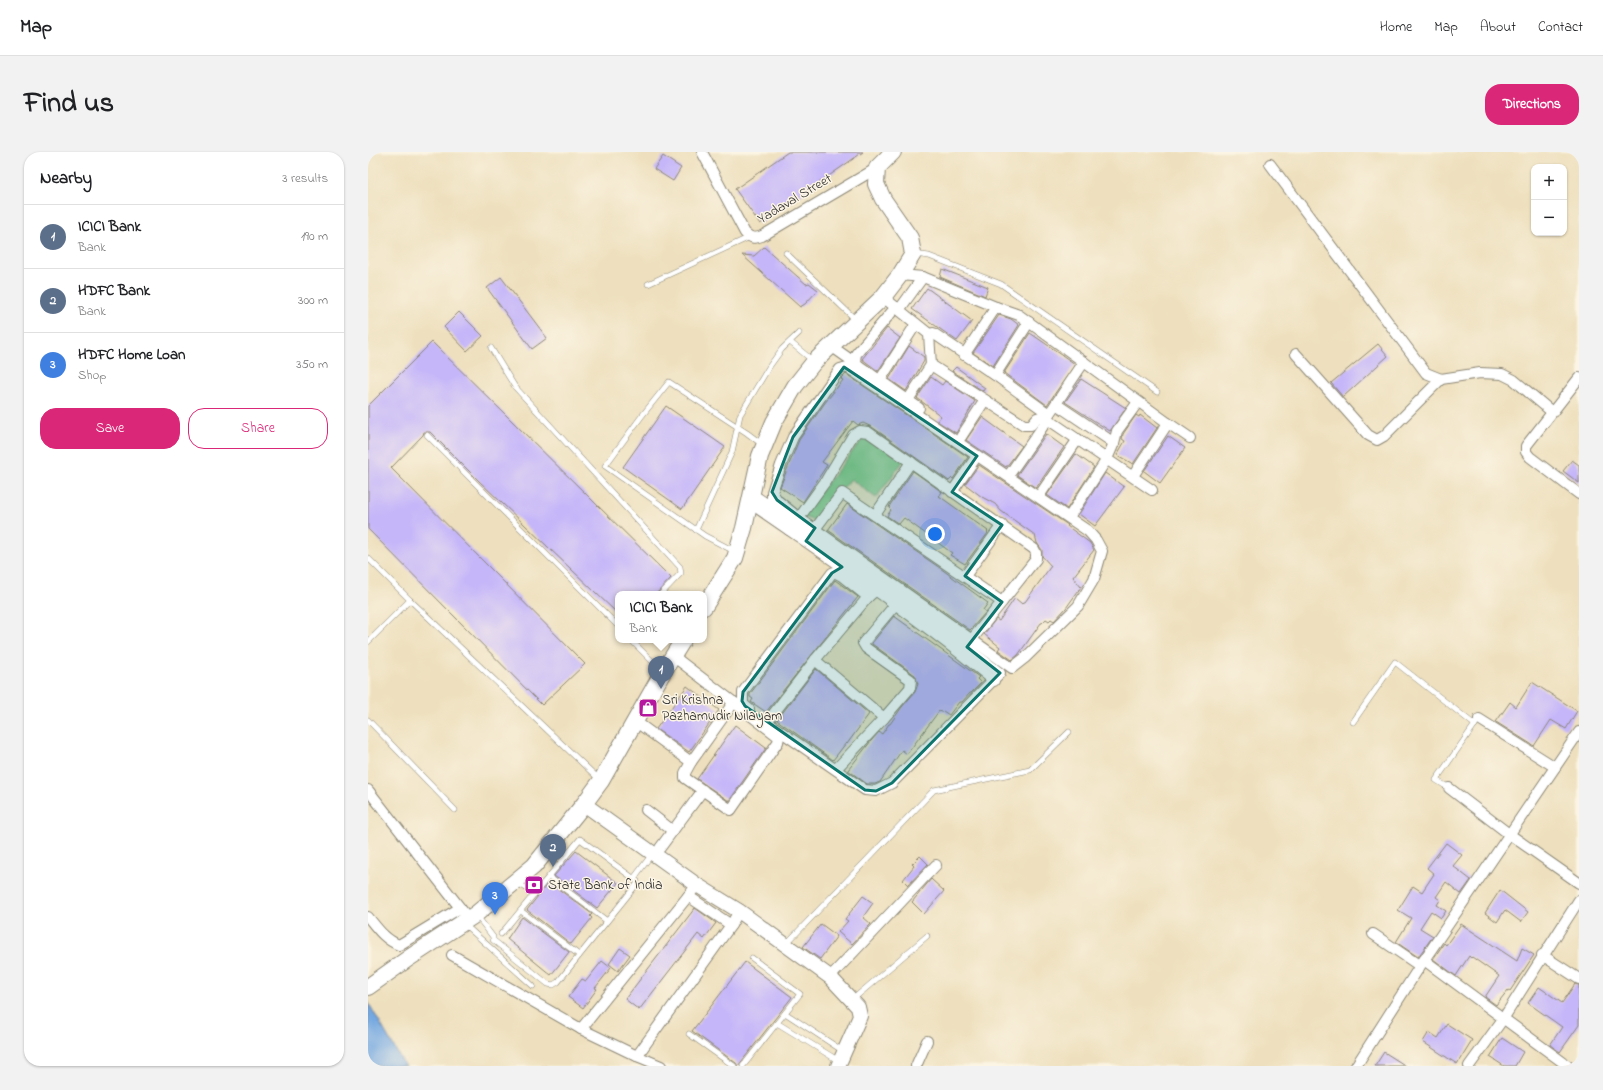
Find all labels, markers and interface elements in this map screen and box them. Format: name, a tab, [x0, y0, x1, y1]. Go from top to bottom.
text: Map	[20, 14, 52, 41]
text: Home	[1380, 17, 1412, 38]
text: Map	[1434, 17, 1458, 38]
text: About	[1480, 17, 1516, 38]
text: Contact	[1538, 17, 1583, 38]
text: Find us	[24, 84, 114, 125]
button: Directions	[1485, 84, 1579, 125]
map controls	[1531, 164, 1567, 236]
button: +	[1531, 164, 1567, 200]
text: Nearby	[40, 166, 92, 191]
street label: Yadaval Street	[754, 168, 836, 230]
text: 3 results	[282, 169, 328, 188]
button: −	[1531, 200, 1567, 236]
text: ICICI Bank	[78, 216, 141, 238]
text: 1	[51, 227, 55, 246]
text: 190 m	[301, 227, 328, 246]
text: Bank	[78, 238, 106, 257]
text: HDFC Bank	[78, 280, 150, 302]
text: 2	[50, 291, 56, 310]
text: 300 m	[298, 291, 328, 310]
text: Bank	[78, 302, 106, 321]
text: HDFC Home Loan	[78, 344, 185, 366]
text: 3	[50, 355, 56, 374]
text: 350 m	[296, 355, 328, 374]
text: Shop	[78, 366, 106, 385]
button: Save	[40, 408, 180, 449]
button: Share	[188, 408, 328, 449]
your location	[925, 524, 945, 544]
popup	[615, 591, 707, 643]
text: ICICI Bank	[630, 597, 692, 619]
text: Bank	[630, 619, 657, 638]
pin: 1	[648, 656, 674, 689]
place label: Sri Krishna Pazhamudir Nilayam	[662, 690, 782, 728]
shop icon: Sri Krishna Pazhamudir Nilayam	[637, 697, 659, 719]
pin: 2	[540, 834, 566, 867]
bank icon: State Bank of India	[523, 874, 545, 896]
place label: State Bank of India	[548, 875, 663, 896]
pin: 3	[482, 882, 508, 915]

